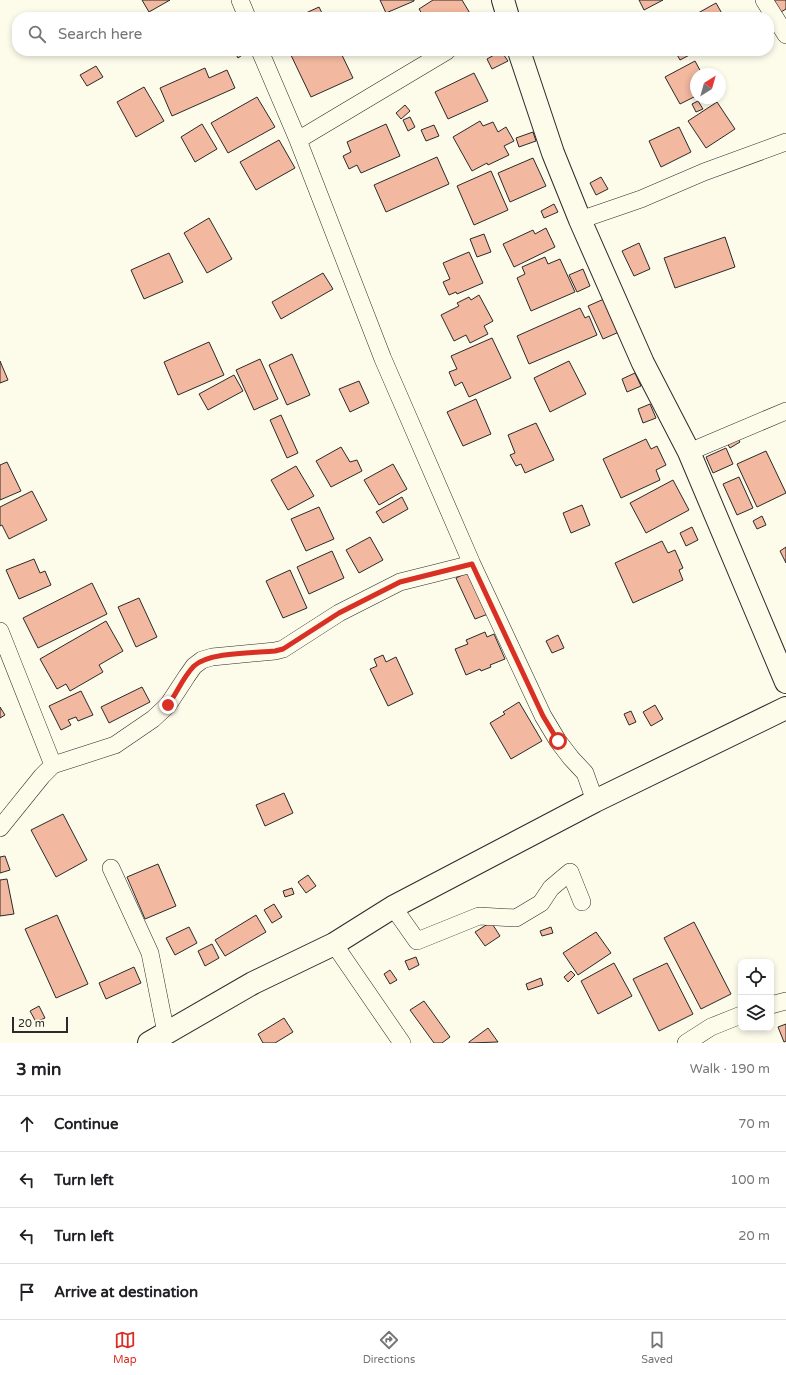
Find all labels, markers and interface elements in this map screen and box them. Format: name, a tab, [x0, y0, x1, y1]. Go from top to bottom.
search box	[12, 12, 774, 56]
icon: search	[26, 23, 48, 45]
text: Search here	[58, 25, 142, 43]
north arrow	[690, 68, 726, 104]
route end	[159, 696, 177, 714]
route start	[549, 732, 567, 750]
map controls	[738, 959, 774, 1031]
button: locate	[738, 959, 774, 995]
button: layers	[738, 995, 774, 1031]
scale bar	[12, 1015, 68, 1034]
text: 20 m	[18, 1017, 45, 1030]
text: 3 min	[16, 1059, 61, 1080]
text: Walk · 190 m	[690, 1061, 770, 1077]
icon: ahead	[16, 1113, 38, 1135]
text: Continue	[54, 1115, 118, 1133]
text: 70 m	[738, 1116, 770, 1132]
icon: left	[16, 1169, 38, 1191]
text: Turn left	[54, 1171, 114, 1189]
text: 100 m	[730, 1172, 770, 1188]
icon: left	[16, 1225, 38, 1247]
text: Turn left	[54, 1227, 114, 1245]
text: 20 m	[738, 1228, 770, 1244]
icon: arrive	[16, 1281, 38, 1303]
text: Arrive at destination	[54, 1283, 198, 1301]
tab: Map	[113, 1329, 137, 1366]
tab: Directions	[363, 1329, 415, 1366]
tab: Saved	[641, 1329, 673, 1366]

